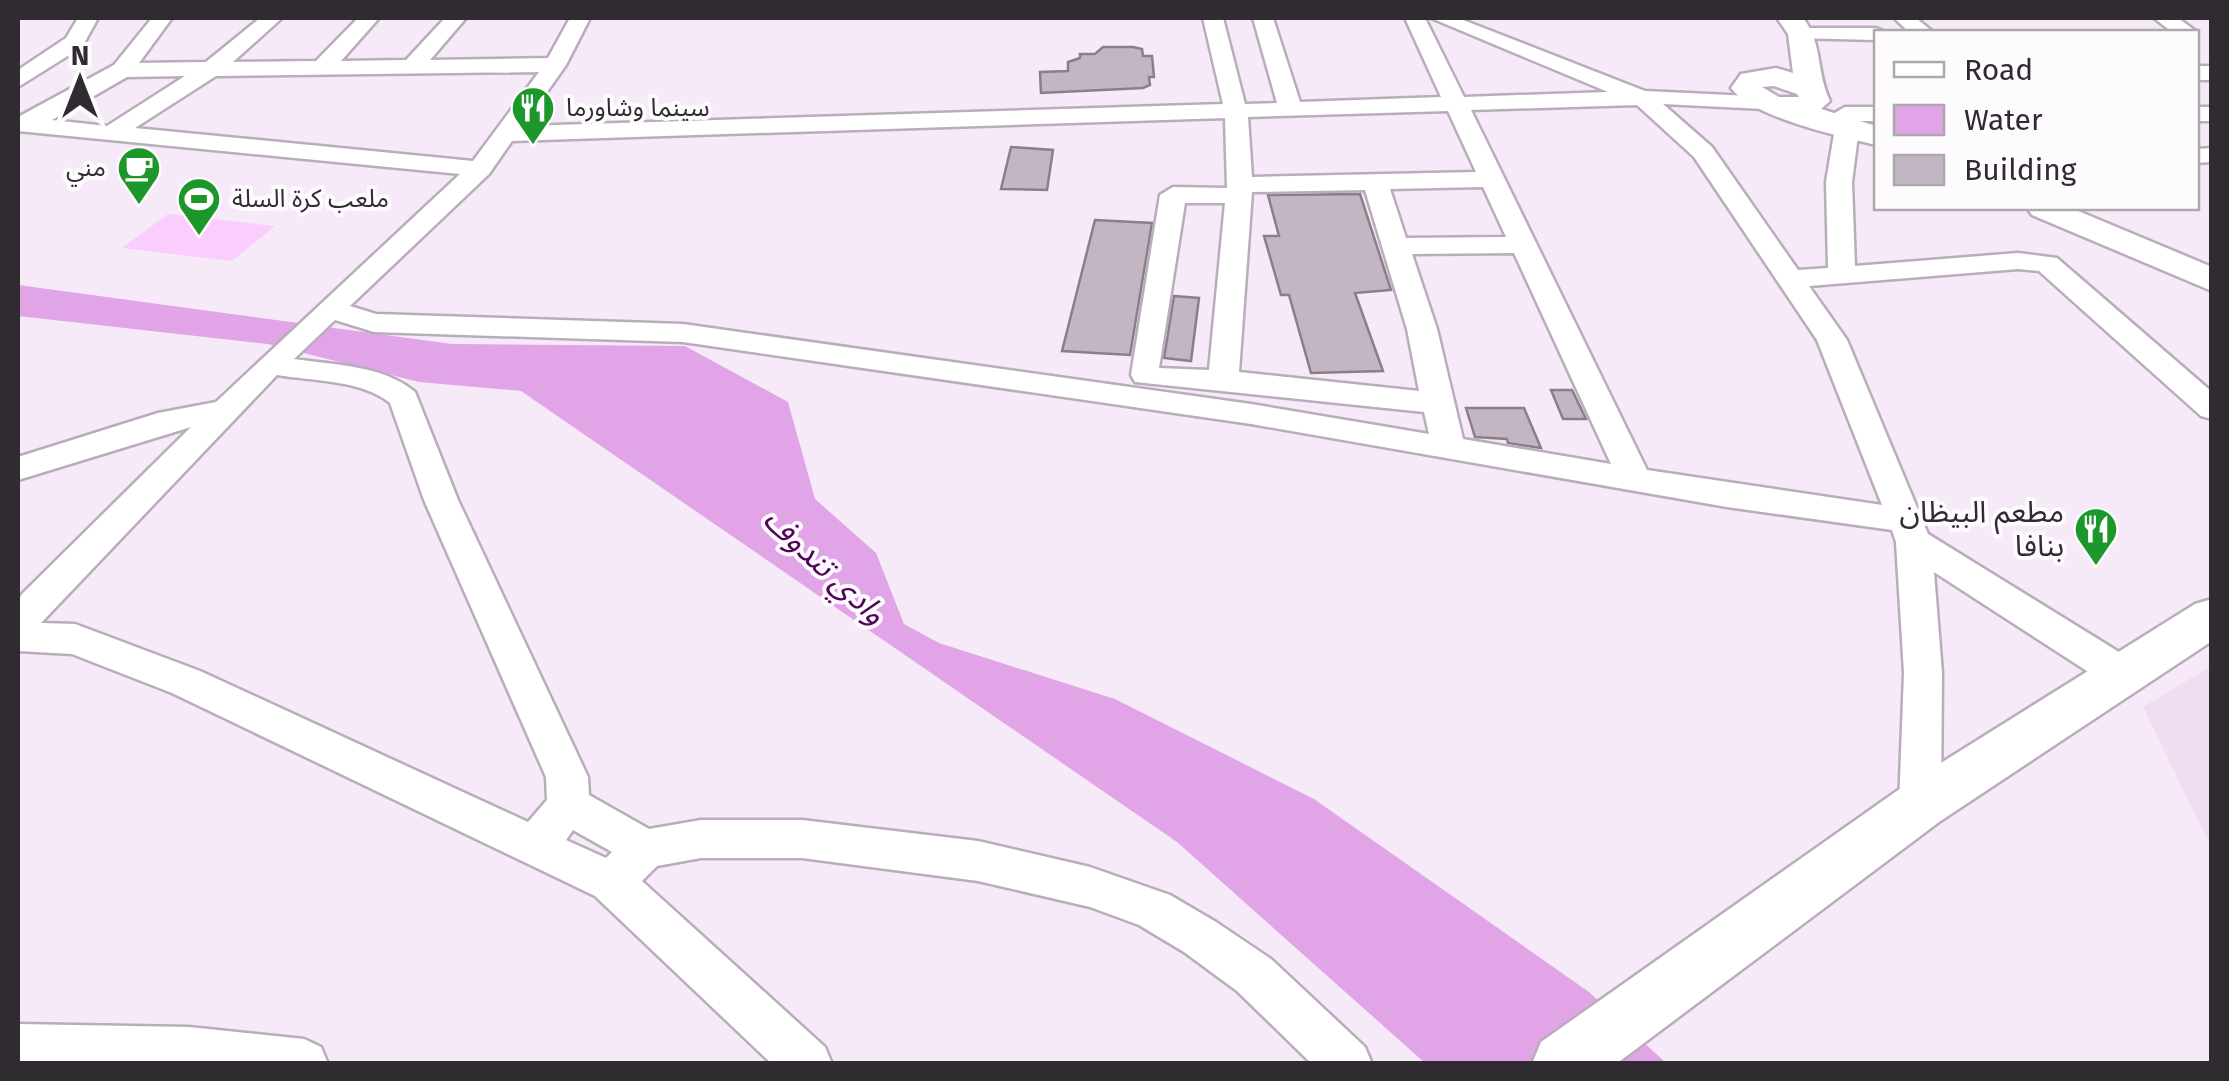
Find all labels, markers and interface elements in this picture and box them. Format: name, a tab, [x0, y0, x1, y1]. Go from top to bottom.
north arrow	[30, 30, 130, 130]
legend	[1874, 30, 2199, 210]
text: N	[71, 39, 89, 72]
text: Road	[1964, 52, 2033, 88]
restaurant icon: سينما وشاورما	[510, 85, 556, 146]
place label: سينما وشاورما	[566, 93, 710, 123]
text: Water	[1964, 102, 2043, 138]
cafe icon: مني	[116, 145, 162, 206]
text: Building	[1964, 152, 2077, 188]
place label: مني	[66, 153, 106, 187]
sports icon: ملعب كرة السلة	[176, 176, 222, 237]
place label: ملعب كرة السلة	[232, 184, 389, 214]
place label: مطعم البيظان بنافا	[1900, 494, 2064, 564]
water label: وادي تندوف	[752, 500, 894, 637]
restaurant icon: مطعم البيظان بنافا	[2073, 506, 2119, 567]

